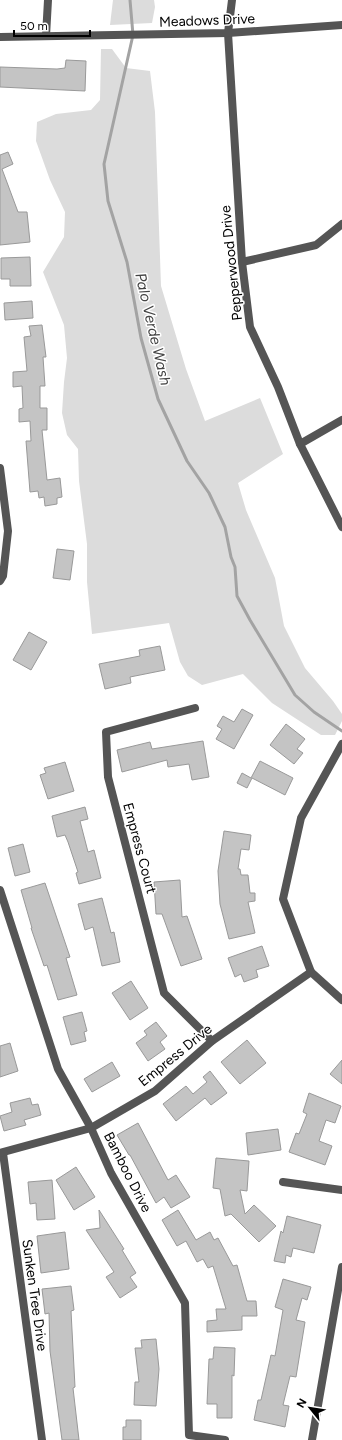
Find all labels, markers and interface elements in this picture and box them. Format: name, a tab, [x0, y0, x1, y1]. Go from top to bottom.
street label: Meadows Drive	[159, 10, 256, 31]
scale bar	[14, 12, 90, 38]
text: 50 m	[20, 19, 48, 33]
street label: Pepperwood Drive	[217, 204, 246, 321]
water label: Palo Verde Wash	[131, 271, 175, 387]
street label: Empress Court	[119, 801, 160, 895]
street label: Empress Drive	[135, 1020, 216, 1090]
street label: Bamboo Drive	[100, 1129, 155, 1216]
street label: Sunken Tree Drive	[18, 1238, 51, 1352]
north arrow	[290, 1388, 330, 1428]
text: N	[294, 1396, 310, 1410]

